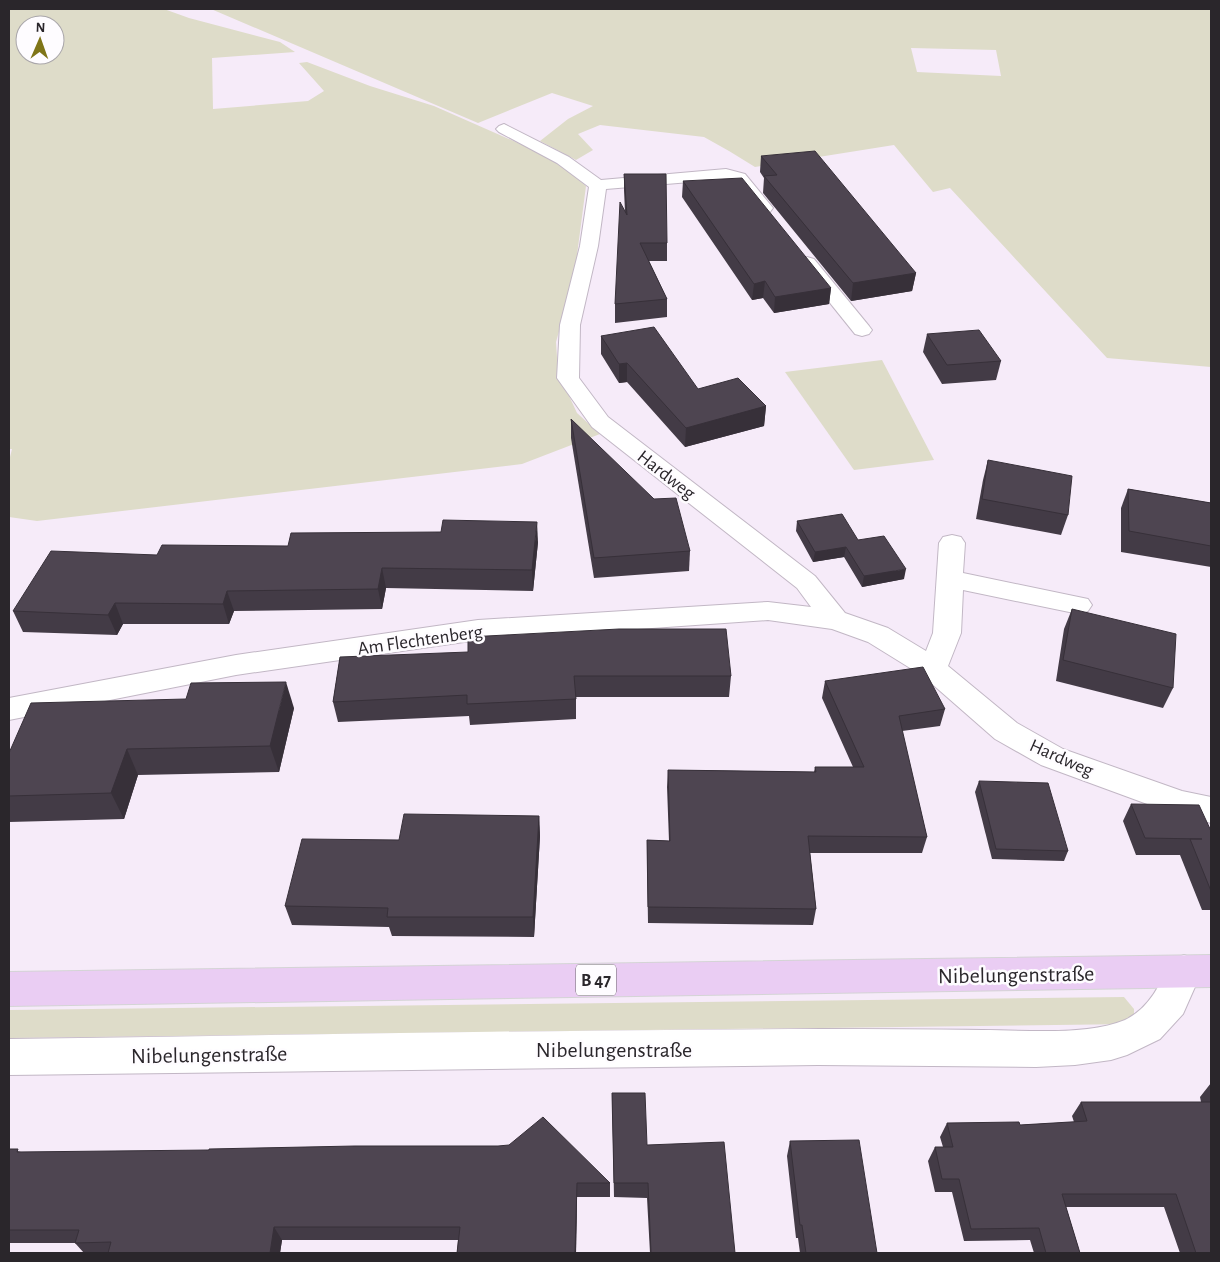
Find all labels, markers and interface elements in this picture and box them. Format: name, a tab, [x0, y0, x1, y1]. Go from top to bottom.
north arrow	[15, 15, 65, 65]
text: N	[35, 21, 46, 35]
street label: Hardweg	[634, 447, 699, 504]
street label: Am Flechtenberg	[356, 622, 485, 659]
street label: Hardweg	[1027, 736, 1097, 781]
street label: Nibelungenstraße	[938, 963, 1094, 987]
road number: B 47	[576, 964, 616, 996]
street label: Nibelungenstraße	[536, 1039, 692, 1061]
street label: Nibelungenstraße	[131, 1043, 287, 1067]

